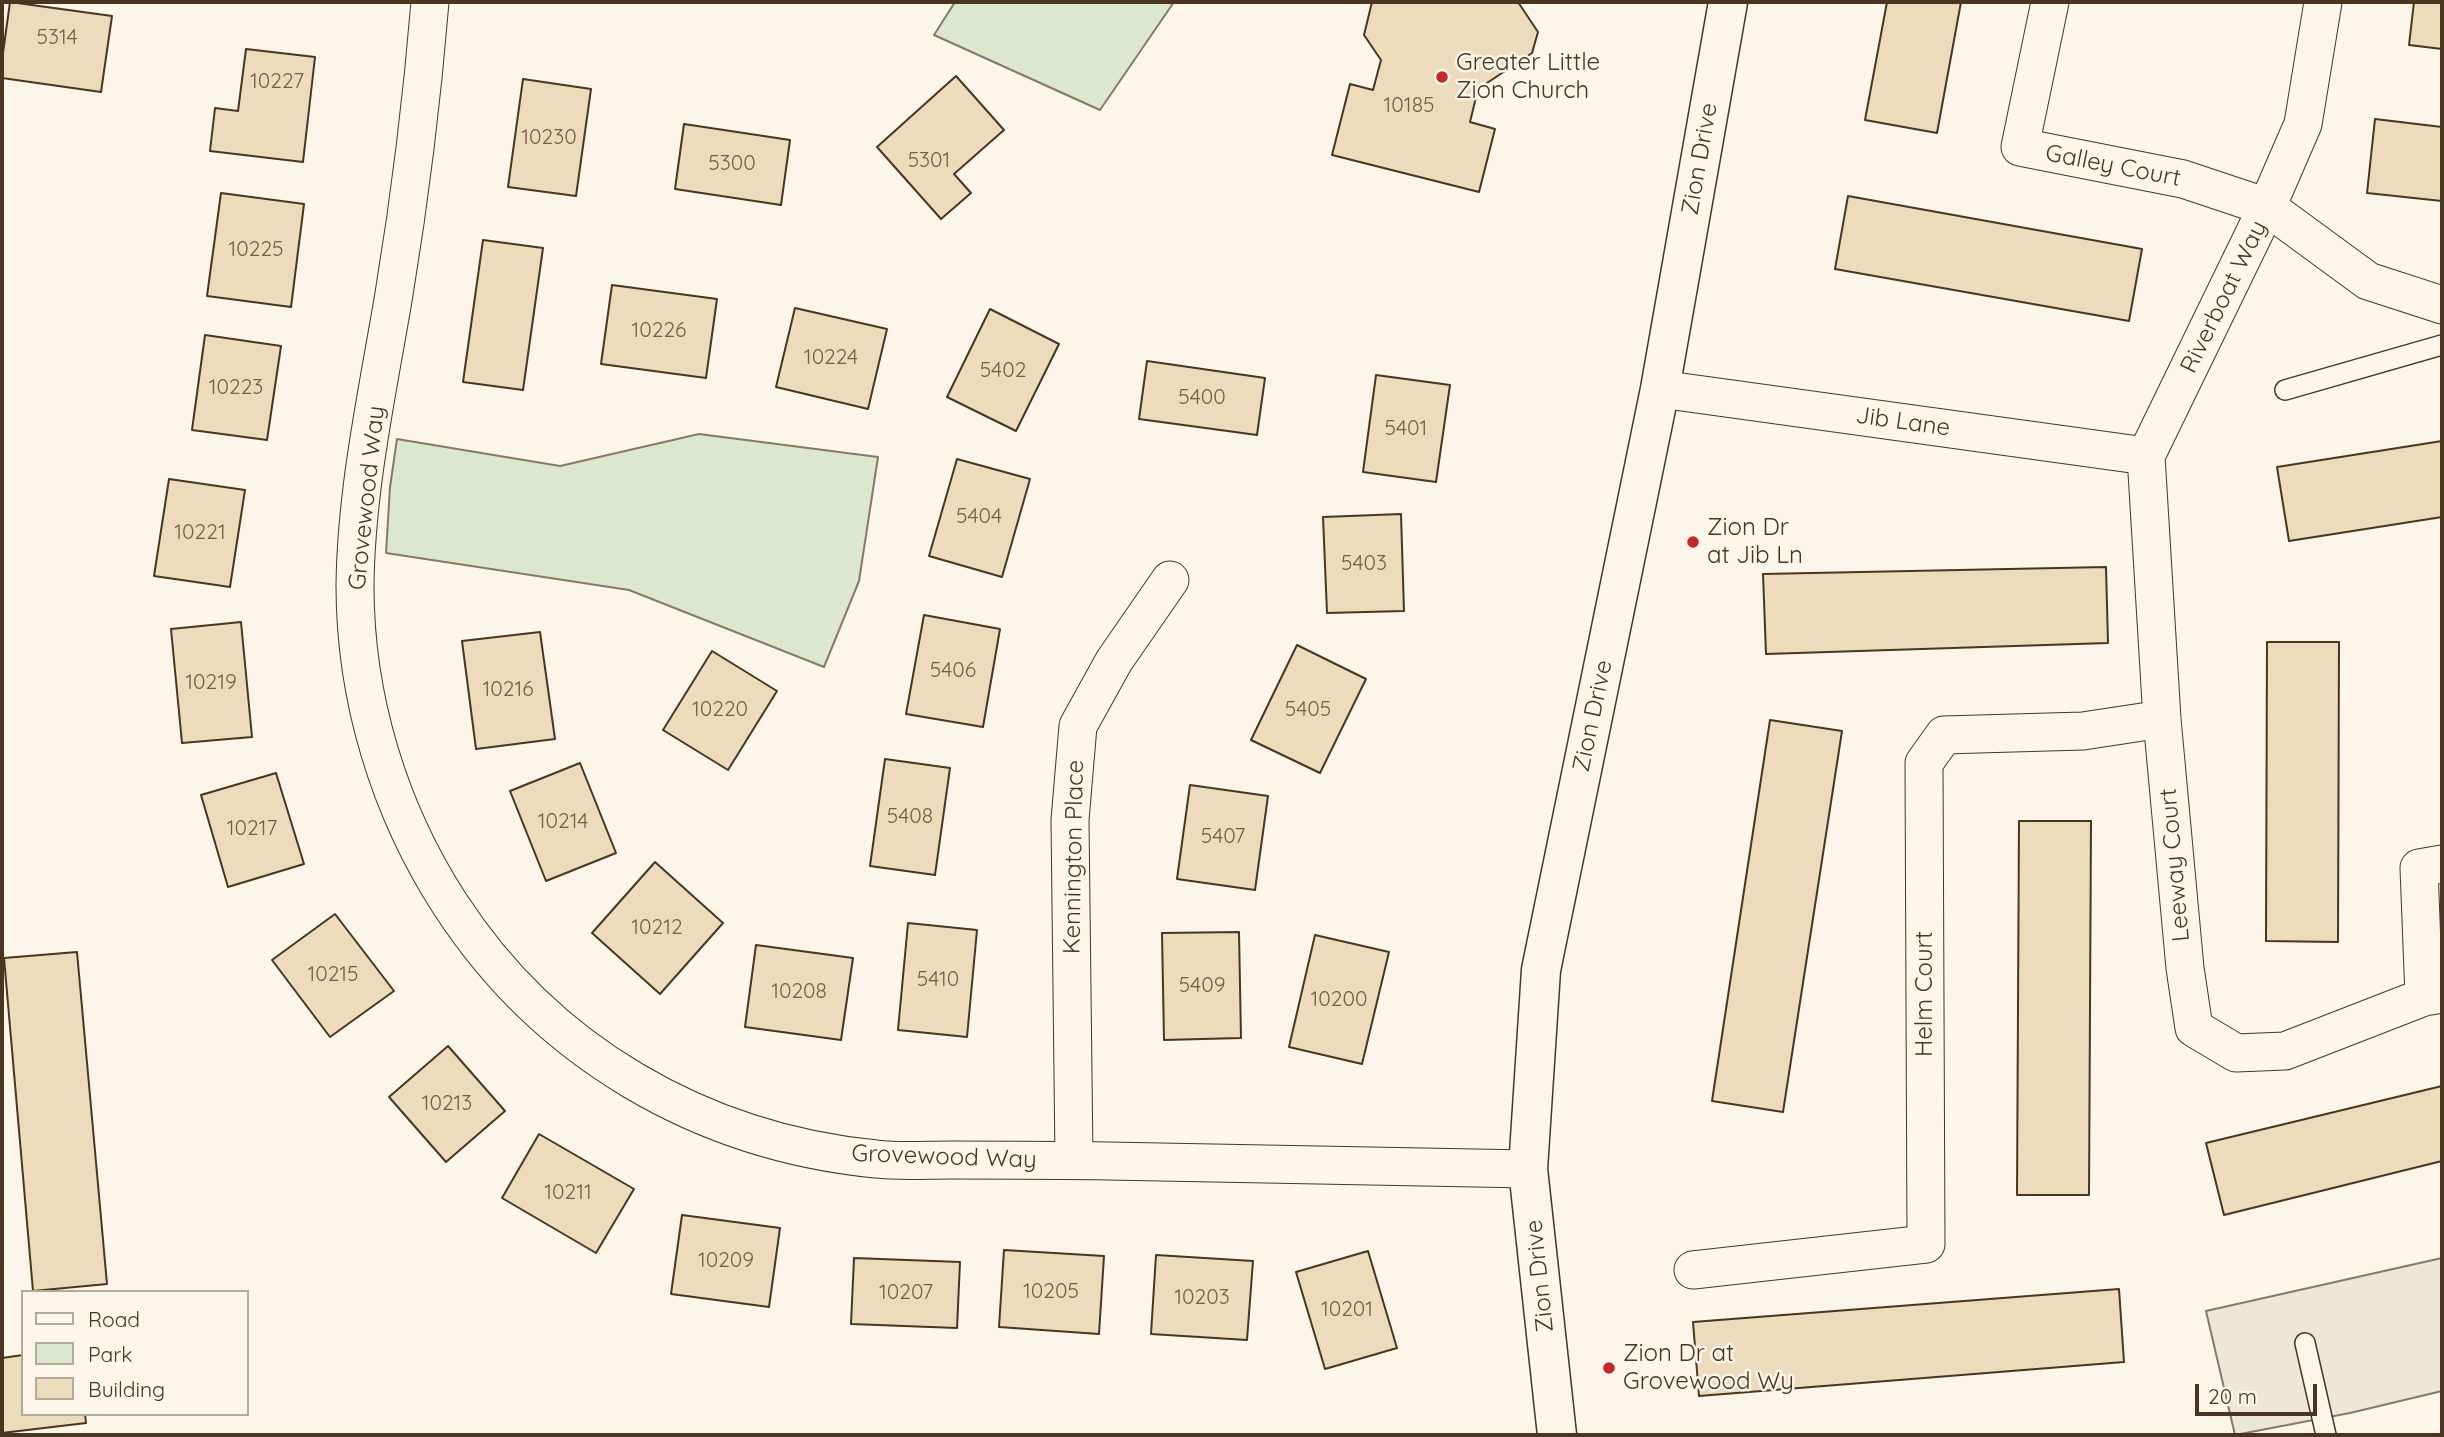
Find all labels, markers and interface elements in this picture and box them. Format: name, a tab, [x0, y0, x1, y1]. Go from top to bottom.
house number: 5314	[37, 25, 77, 51]
place label: Greater Little Zion Church	[1456, 49, 1600, 105]
house number: 10227	[250, 69, 304, 95]
marker: Greater Little Zion Church	[1434, 69, 1450, 85]
house number: 10185	[1384, 93, 1434, 119]
street label: Zion Drive	[1676, 101, 1724, 217]
house number: 10230	[521, 125, 577, 151]
street label: Galley Court	[2043, 139, 2183, 193]
house number: 5301	[908, 148, 950, 174]
house number: 5300	[708, 151, 756, 177]
street label: Riverboat Way	[2175, 216, 2273, 378]
house number: 10225	[229, 237, 283, 263]
house number: 10226	[632, 318, 686, 344]
house number: 10224	[804, 345, 858, 371]
house number: 5402	[980, 358, 1026, 384]
house number: 10223	[209, 375, 263, 401]
house number: 5400	[1178, 385, 1226, 411]
street label: Jib Lane	[1854, 401, 1952, 443]
street label: Grovewood Way	[343, 404, 391, 592]
house number: 5401	[1385, 416, 1427, 442]
house number: 5404	[956, 504, 1002, 530]
place label: Zion Dr at Jib Ln	[1707, 514, 1803, 570]
house number: 10221	[174, 520, 226, 546]
marker: Zion Dr at Jib Ln	[1685, 534, 1701, 550]
house number: 5403	[1341, 551, 1387, 577]
house number: 5406	[930, 658, 976, 684]
street label: Zion Drive	[1567, 658, 1619, 774]
house number: 10219	[185, 670, 237, 696]
house number: 10216	[483, 677, 533, 703]
house number: 10220	[692, 697, 748, 723]
house number: 5405	[1285, 697, 1331, 723]
street label: Kennington Place	[1058, 760, 1090, 954]
street label: Leeway Court	[2154, 787, 2196, 943]
house number: 5408	[887, 804, 933, 830]
house number: 10214	[538, 809, 588, 835]
house number: 10217	[227, 816, 277, 842]
house number: 5407	[1201, 824, 1245, 850]
house number: 10212	[631, 915, 683, 941]
street label: Helm Court	[1911, 931, 1939, 1057]
house number: 10215	[307, 962, 359, 988]
house number: 5410	[917, 967, 959, 993]
house number: 5409	[1179, 973, 1225, 999]
house number: 10208	[771, 979, 827, 1005]
house number: 10200	[1311, 987, 1367, 1013]
house number: 10213	[422, 1091, 472, 1117]
street label: Grovewood Way	[851, 1139, 1037, 1175]
house number: 10211	[544, 1180, 592, 1206]
street label: Zion Drive	[1520, 1218, 1560, 1334]
house number: 10209	[698, 1248, 754, 1274]
house number: 10205	[1023, 1279, 1079, 1305]
house number: 10207	[879, 1280, 933, 1306]
house number: 10203	[1174, 1285, 1230, 1311]
legend	[21, 1290, 248, 1416]
house number: 10201	[1321, 1297, 1373, 1323]
text: Road	[88, 1306, 140, 1332]
place label: Zion Dr at Grovewood Wy	[1623, 1340, 1794, 1396]
text: Park	[88, 1341, 132, 1367]
marker: Zion Dr at Grovewood Wy	[1601, 1360, 1617, 1376]
scale bar	[2199, 1370, 2322, 1414]
text: Building	[88, 1376, 165, 1402]
text: 20 m	[2208, 1383, 2257, 1409]

